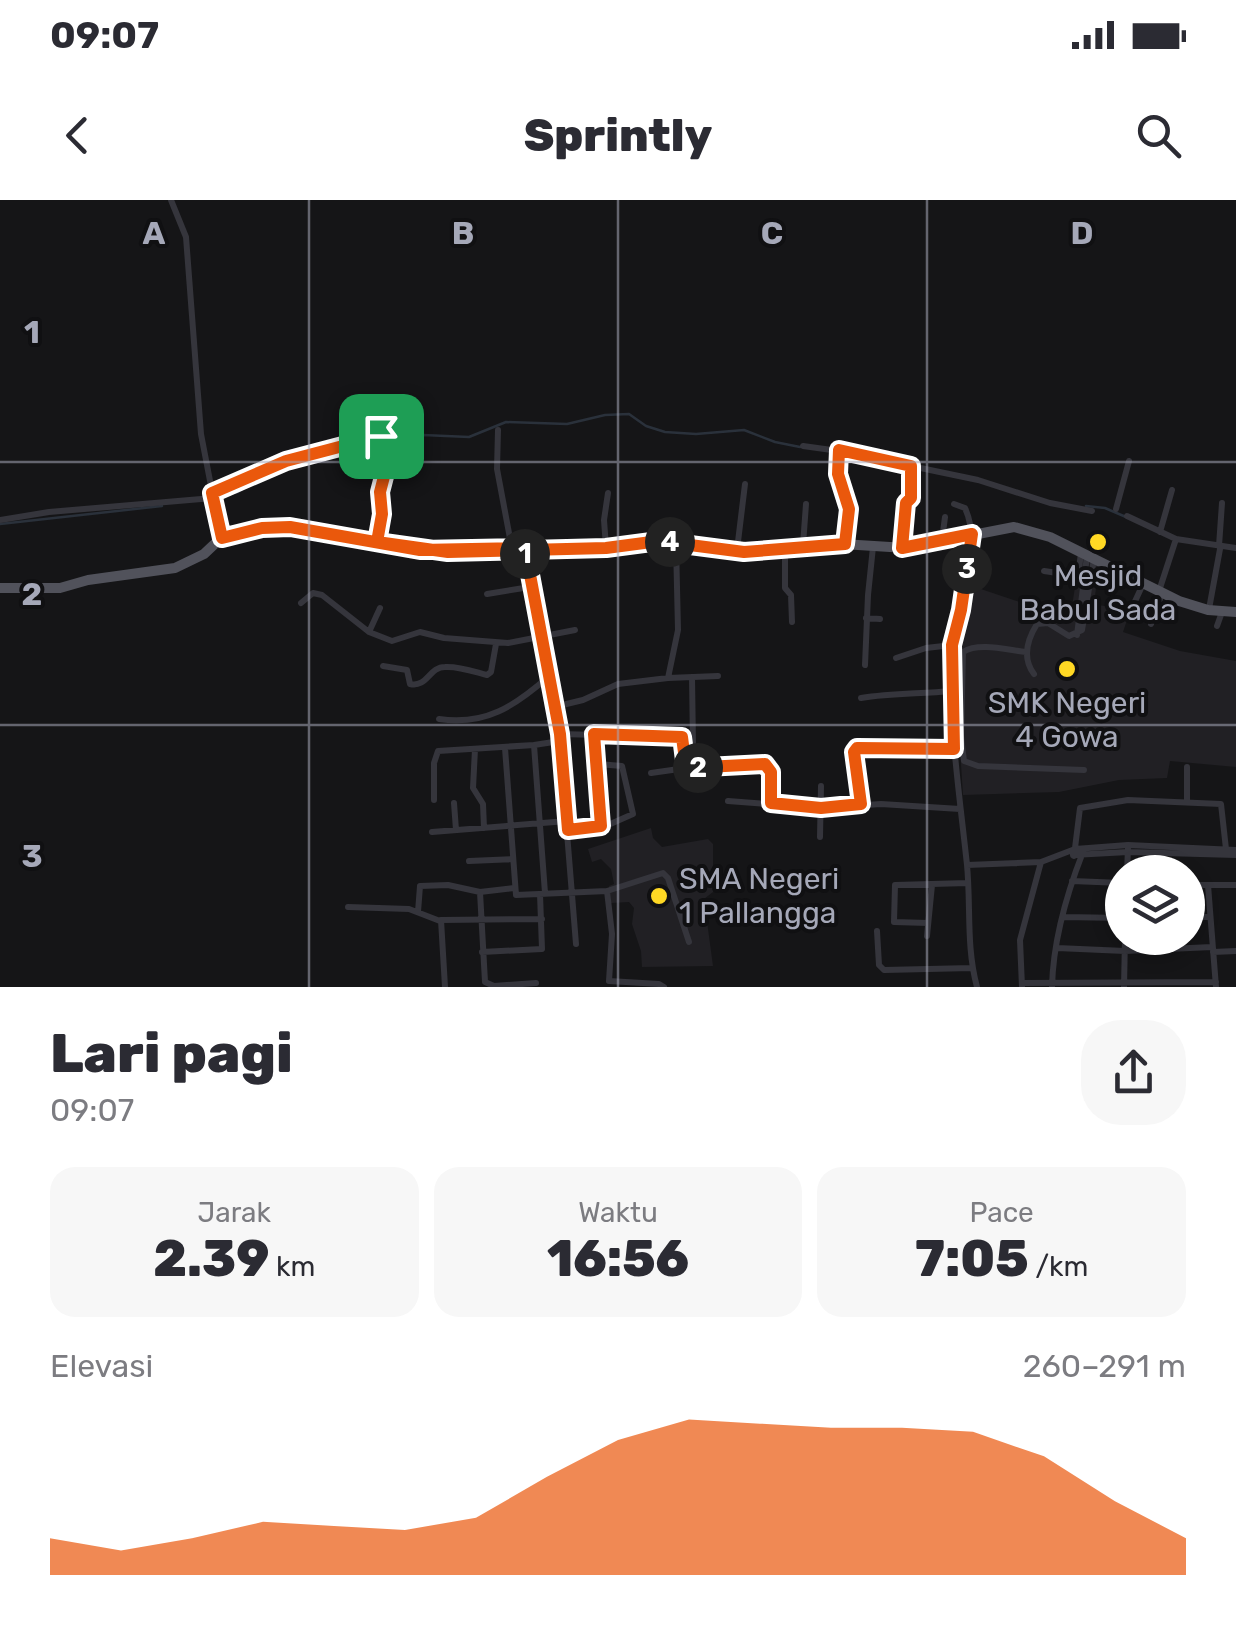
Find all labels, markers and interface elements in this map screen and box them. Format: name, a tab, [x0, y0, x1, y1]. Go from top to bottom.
text: 09:07	[50, 12, 159, 58]
icon: back	[50, 108, 105, 163]
icon: search	[1131, 108, 1186, 163]
text: Sprintly	[524, 109, 712, 162]
text: A	[143, 214, 166, 252]
text: B	[452, 214, 474, 252]
text: C	[761, 214, 783, 252]
text: D	[1071, 214, 1093, 252]
text: 1	[24, 313, 40, 351]
pin	[339, 394, 424, 479]
icon: arrive	[354, 409, 409, 464]
pin: 4	[645, 517, 695, 567]
text: 4	[660, 525, 680, 558]
pin: 1	[500, 529, 550, 579]
marker: Mesjid Babul Sada	[1087, 531, 1109, 553]
text: 1	[518, 537, 532, 570]
pin: 3	[942, 544, 992, 594]
text: 3	[958, 552, 976, 585]
place label: Mesjid Babul Sada	[1020, 558, 1176, 628]
text: 2	[22, 575, 42, 613]
marker: SMK Negeri 4 Gowa	[1056, 658, 1078, 680]
place label: SMK Negeri 4 Gowa	[988, 685, 1146, 755]
pin: 2	[673, 743, 723, 793]
text: 2	[689, 751, 707, 784]
text: 3	[21, 837, 43, 875]
map controls	[1105, 855, 1205, 955]
button: layers	[1105, 855, 1205, 955]
place label: SMA Negeri 1 Pallangga	[679, 861, 839, 931]
marker: SMA Negeri 1 Pallangga	[648, 885, 670, 907]
button: share	[1081, 1020, 1186, 1125]
text: Lari pagi	[50, 1021, 293, 1086]
text: 09:07	[50, 1091, 134, 1129]
text: Jarak	[198, 1196, 271, 1229]
text: Waktu	[578, 1196, 658, 1229]
text: Pace	[970, 1196, 1034, 1229]
text: 2.39	[153, 1229, 269, 1289]
text: 16:56	[547, 1229, 689, 1289]
text: 7:05	[915, 1229, 1029, 1289]
text: km	[269, 1250, 315, 1283]
text: /km	[1029, 1250, 1088, 1283]
text: Elevasi	[50, 1347, 153, 1385]
text: 260–291 m	[1023, 1347, 1186, 1385]

